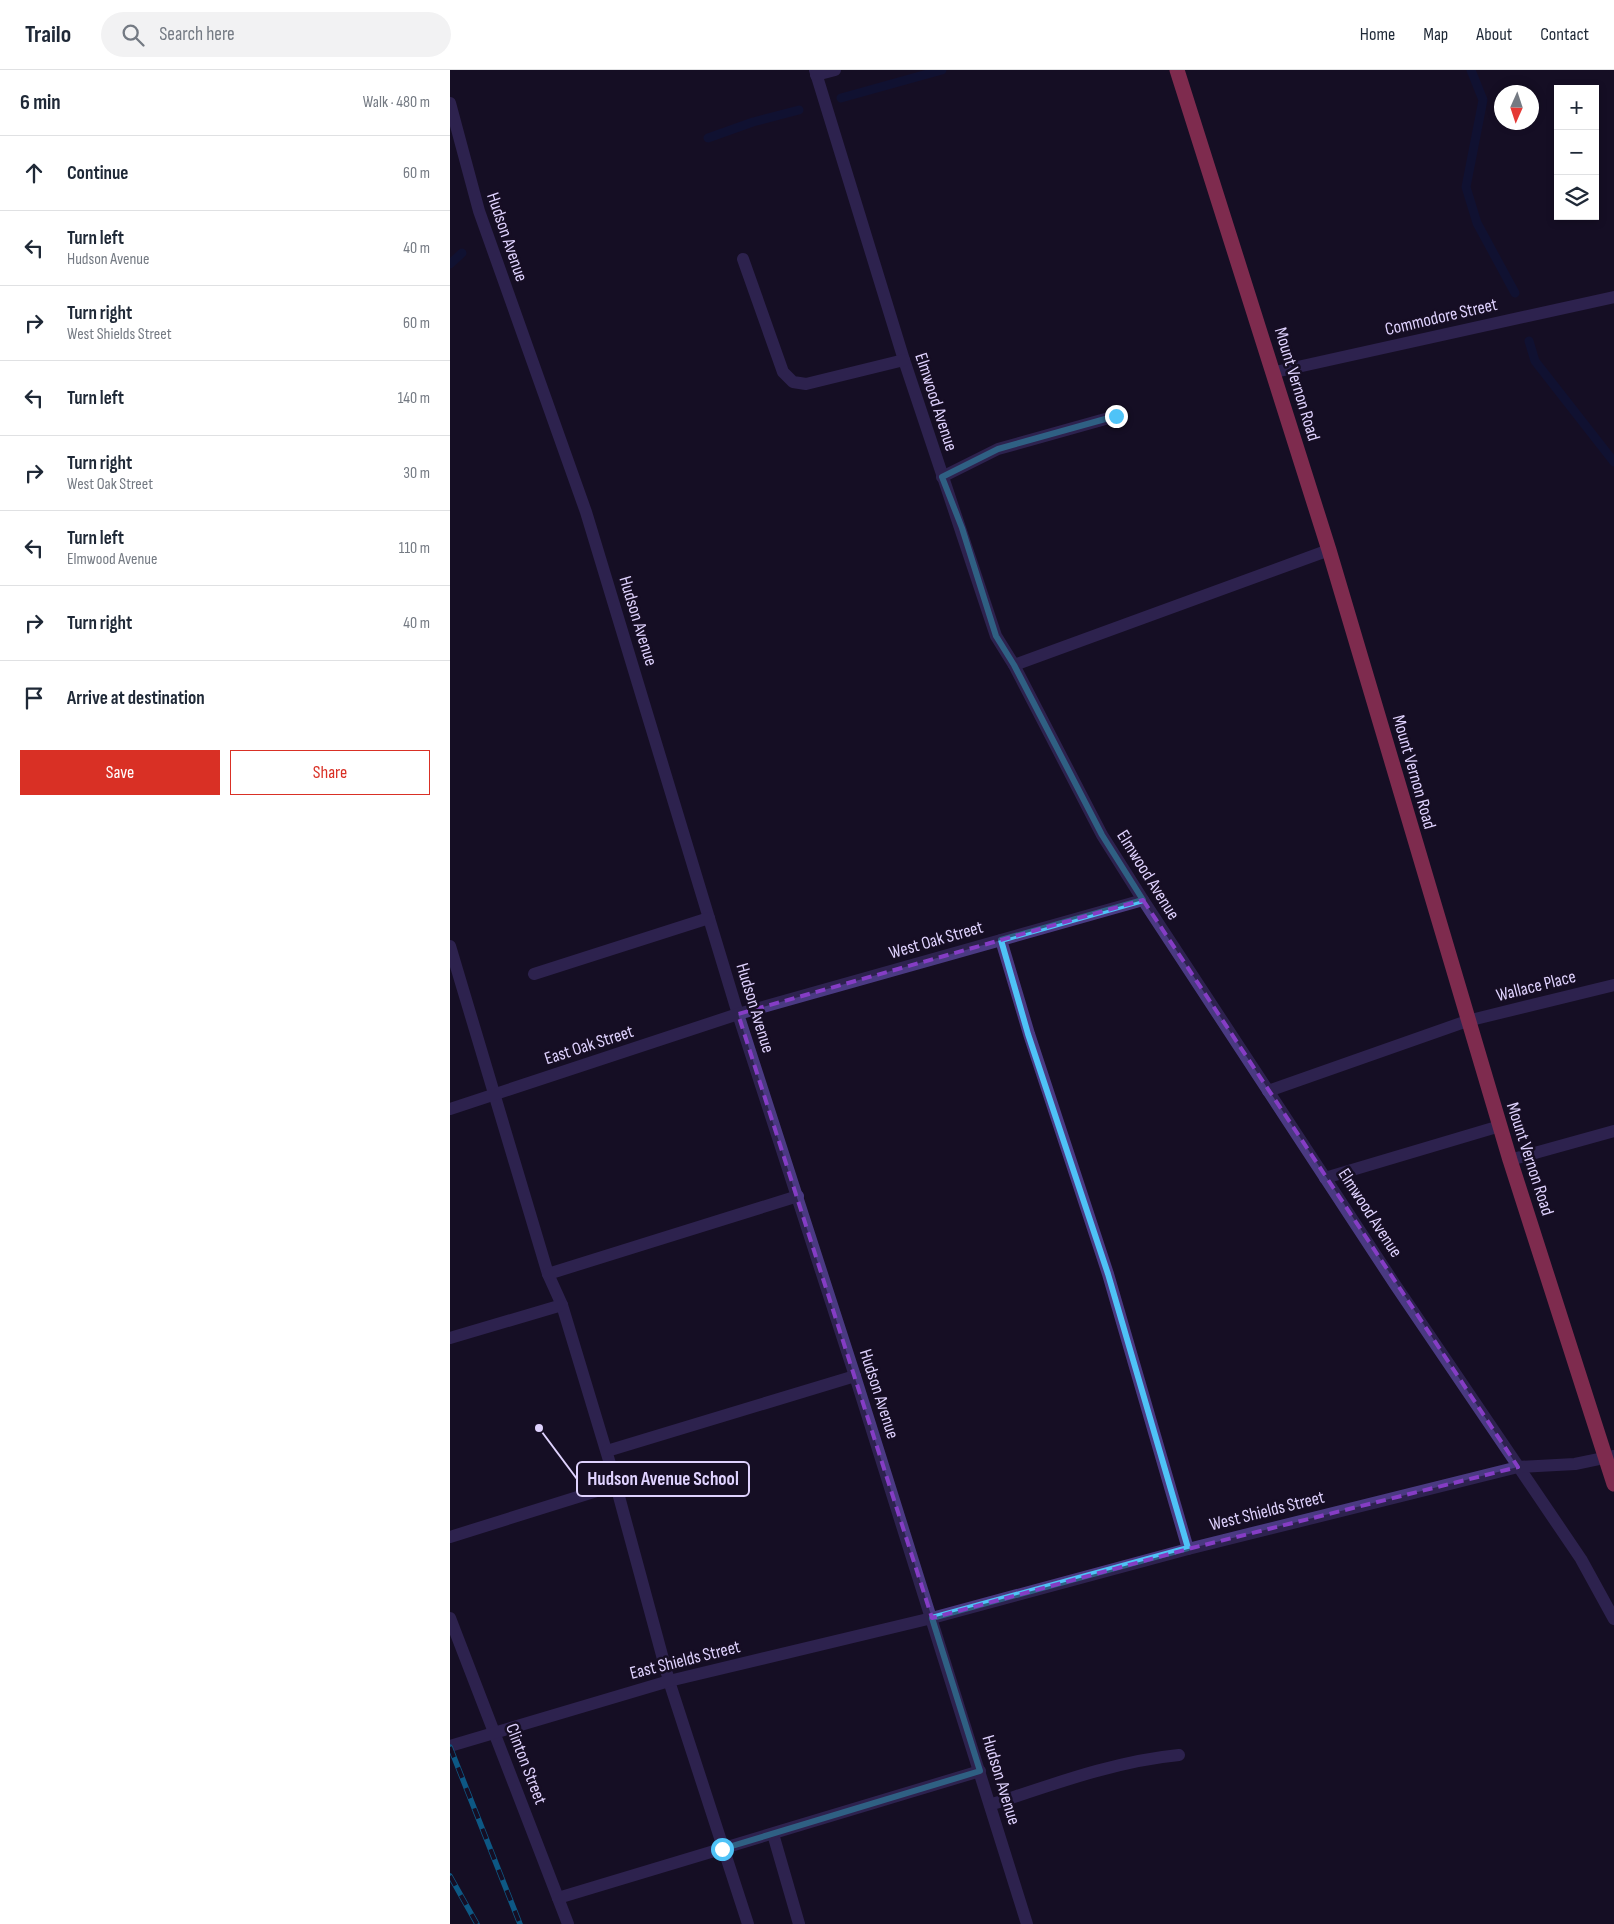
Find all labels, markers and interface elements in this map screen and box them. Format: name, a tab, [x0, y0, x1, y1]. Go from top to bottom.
search box	[101, 12, 451, 57]
text: Trailo	[25, 20, 71, 49]
icon: search	[119, 21, 147, 49]
text: Search here	[159, 23, 235, 46]
text: Home	[1360, 24, 1395, 45]
text: Map	[1423, 24, 1448, 45]
text: About	[1476, 24, 1512, 45]
text: Contact	[1540, 24, 1589, 45]
north arrow	[1494, 85, 1539, 130]
map controls	[1554, 85, 1599, 220]
button: +	[1554, 85, 1599, 130]
text: 6 min	[20, 90, 61, 115]
text: Walk · 480 m	[363, 93, 430, 112]
button: −	[1554, 130, 1599, 175]
icon: ahead	[20, 159, 48, 187]
text: Continue	[67, 162, 128, 185]
text: 60 m	[403, 164, 430, 183]
button: layers	[1554, 175, 1599, 220]
street label: Hudson Avenue	[482, 190, 532, 284]
text: Turn left	[67, 227, 124, 250]
icon: left	[20, 234, 48, 262]
text: 40 m	[403, 239, 430, 258]
text: Hudson Avenue	[67, 250, 149, 269]
street label: Commodore Street	[1383, 294, 1500, 340]
text: Turn right	[67, 302, 132, 325]
icon: right	[20, 309, 48, 337]
text: 60 m	[403, 314, 430, 333]
text: West Shields Street	[67, 325, 172, 344]
street label: Mount Vernon Road	[1270, 325, 1324, 443]
street label: Elmwood Avenue	[910, 350, 962, 454]
icon: left	[20, 384, 48, 412]
text: Turn left	[67, 387, 124, 410]
text: 140 m	[398, 389, 430, 408]
route end	[1105, 405, 1128, 428]
text: Turn right	[67, 452, 132, 475]
icon: right	[20, 459, 48, 487]
text: 30 m	[403, 464, 430, 483]
text: West Oak Street	[67, 475, 153, 494]
text: Turn left	[67, 527, 124, 550]
icon: left	[20, 534, 48, 562]
text: 110 m	[399, 539, 430, 558]
text: Elmwood Avenue	[67, 550, 157, 569]
street label: Hudson Avenue	[614, 574, 662, 668]
icon: right	[20, 609, 48, 637]
text: Turn right	[67, 612, 132, 635]
text: 40 m	[403, 614, 430, 633]
icon: arrive	[20, 684, 48, 712]
text: Arrive at destination	[67, 687, 205, 710]
street label: Mount Vernon Road	[1388, 713, 1440, 831]
button: Save	[20, 750, 220, 795]
button: Share	[230, 750, 430, 795]
street label: Elmwood Avenue	[1112, 826, 1184, 924]
street label: West Oak Street	[887, 916, 986, 963]
street label: Hudson Avenue	[731, 961, 779, 1055]
street label: Wallace Place	[1494, 966, 1578, 1006]
street label: East Oak Street	[542, 1021, 637, 1069]
street label: Mount Vernon Road	[1502, 1100, 1558, 1218]
street label: Elmwood Avenue	[1334, 1165, 1406, 1261]
street label: Hudson Avenue	[855, 1347, 903, 1441]
callout: Hudson Avenue School	[577, 1462, 749, 1496]
text: Hudson Avenue School	[587, 1468, 739, 1491]
street label: West Shields Street	[1207, 1486, 1327, 1535]
street label: East Shields Street	[628, 1636, 743, 1684]
street label: Clinton Street	[501, 1721, 551, 1808]
street label: Hudson Avenue	[977, 1733, 1025, 1827]
route start	[711, 1838, 734, 1861]

